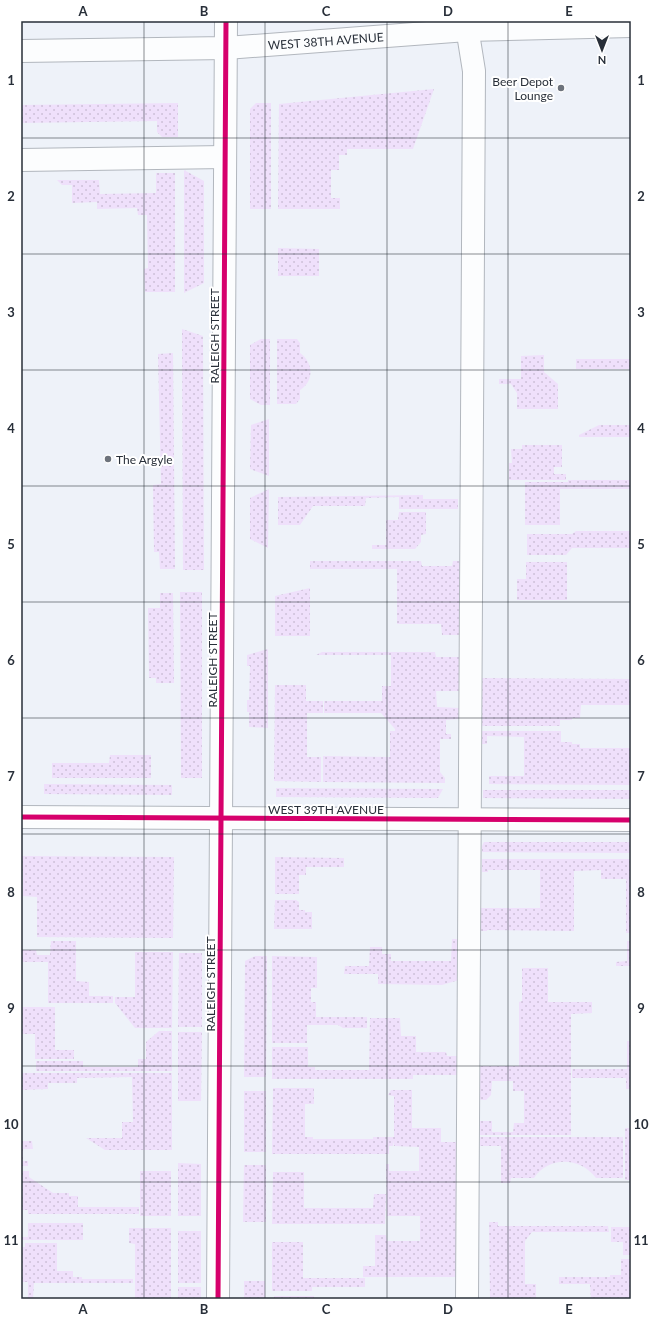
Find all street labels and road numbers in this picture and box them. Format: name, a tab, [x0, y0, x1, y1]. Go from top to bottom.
street label: WEST 38TH AVENUE	[267, 29, 384, 52]
street label: RALEIGH STREET	[207, 288, 222, 384]
street label: RALEIGH STREET	[205, 612, 220, 708]
street label: WEST 39TH AVENUE	[268, 802, 384, 817]
street label: RALEIGH STREET	[203, 936, 218, 1032]

